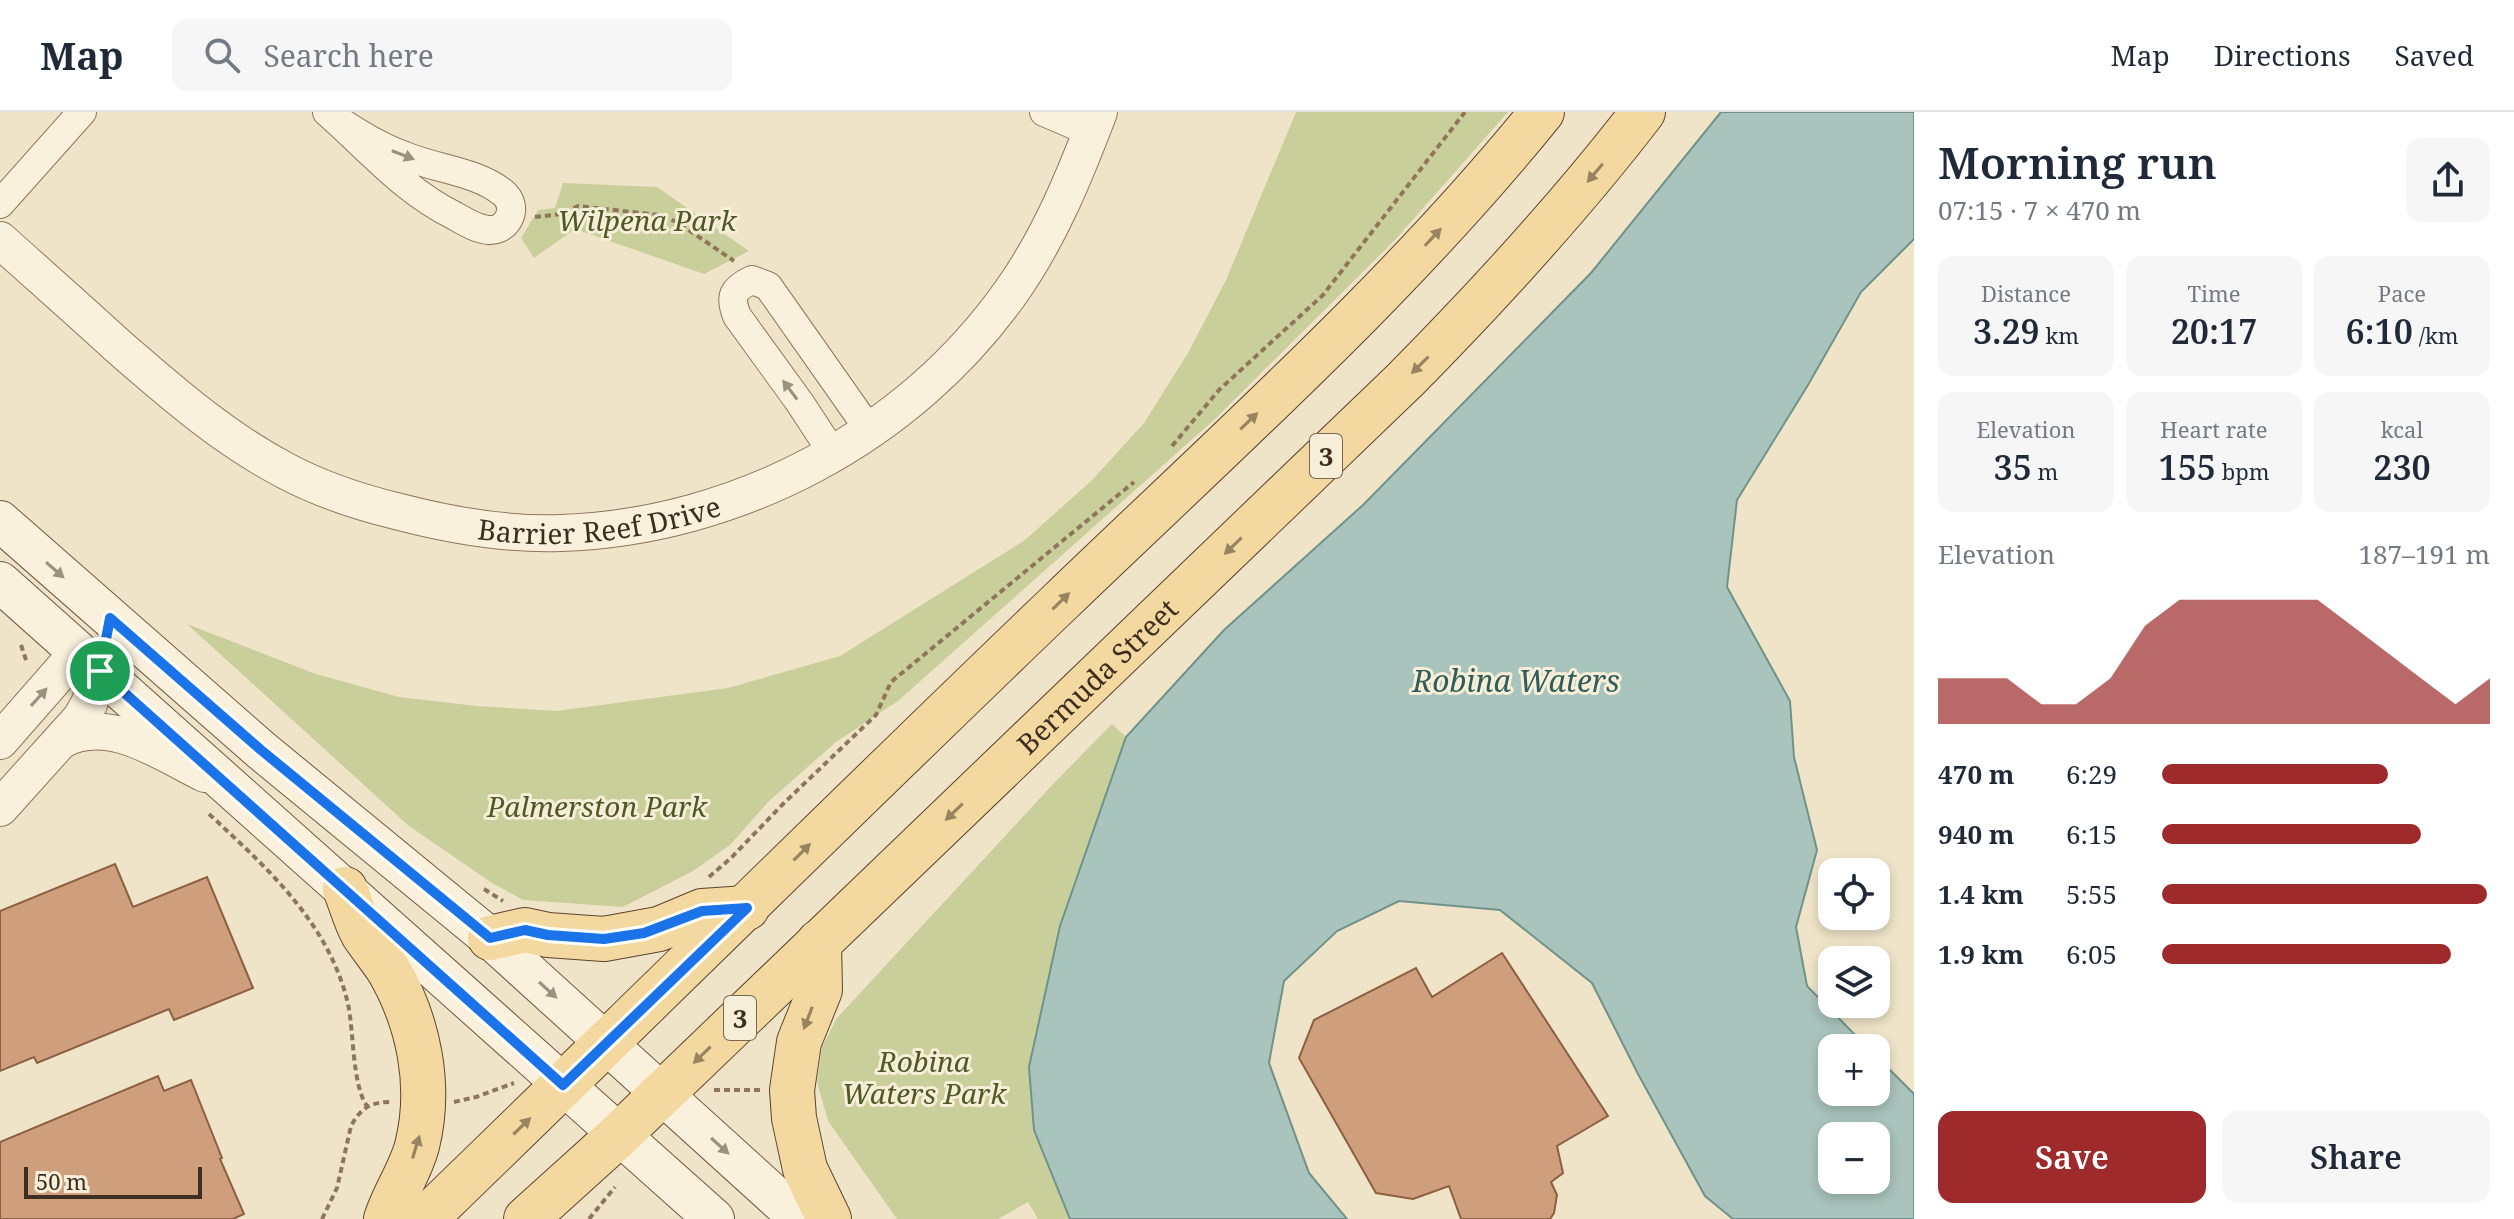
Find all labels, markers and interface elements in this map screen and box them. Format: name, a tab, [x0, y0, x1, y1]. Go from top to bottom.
search box	[172, 19, 732, 91]
text: Map	[40, 29, 124, 81]
icon: search	[200, 33, 244, 77]
text: Search here	[264, 35, 434, 76]
text: Map	[2110, 36, 2170, 74]
text: Directions	[2214, 36, 2351, 74]
text: Saved	[2395, 36, 2474, 74]
text: Morning run	[1938, 132, 2217, 192]
button: share	[2406, 138, 2490, 222]
one-way arrow	[391, 149, 415, 162]
one-way arrow	[1587, 163, 1604, 183]
text: 07:15 · 7 × 470 m	[1938, 192, 2141, 228]
park label: Wilpena Park	[557, 201, 738, 239]
one-way arrow	[1423, 228, 1441, 247]
text: Distance	[1981, 278, 2071, 308]
text: Time	[2187, 278, 2241, 308]
text: Pace	[2378, 278, 2426, 308]
text: 3.29	[1973, 308, 2040, 354]
text: 20:17	[2171, 308, 2257, 354]
text: 6:10	[2345, 308, 2413, 354]
text: km	[2040, 320, 2079, 350]
text: /km	[2413, 320, 2459, 350]
one-way arrow	[1411, 355, 1429, 374]
one-way arrow	[783, 380, 799, 400]
one-way arrow	[1239, 412, 1258, 430]
text: Elevation	[1976, 414, 2076, 444]
text: Heart rate	[2160, 414, 2268, 444]
text: kcal	[2381, 414, 2423, 444]
road number: 3	[1310, 434, 1342, 478]
text: 35	[1994, 444, 2032, 490]
text: 155	[2159, 444, 2216, 490]
text: 230	[2373, 444, 2431, 490]
text: m	[2032, 456, 2058, 486]
text: bpm	[2216, 456, 2269, 486]
street label: Barrier Reef Drive	[476, 487, 725, 552]
one-way arrow	[1224, 536, 1243, 555]
text: Elevation	[1938, 536, 2055, 572]
text: 187–191 m	[2358, 536, 2490, 572]
one-way arrow	[45, 560, 64, 578]
street label: Bermuda Street	[1008, 590, 1186, 762]
one-way arrow	[1051, 592, 1070, 611]
pin	[66, 637, 134, 705]
icon: arrive	[78, 649, 122, 693]
water label: Robina Waters	[1411, 660, 1620, 701]
one-way arrow	[30, 687, 48, 706]
text: 470 m	[1938, 756, 2014, 792]
text: 6:29	[2066, 756, 2117, 792]
park label: Palmerston Park	[486, 787, 708, 825]
one-way arrow	[945, 803, 964, 821]
text: 940 m	[1938, 816, 2014, 852]
text: 6:15	[2066, 816, 2117, 852]
one-way arrow	[792, 844, 811, 862]
map controls	[1818, 858, 1890, 1194]
button: locate	[1818, 858, 1890, 930]
text: 1.4 km	[1938, 876, 2024, 912]
text: 5:55	[2066, 876, 2117, 912]
text: 1.9 km	[1938, 936, 2024, 972]
text: 6:05	[2066, 936, 2117, 972]
button: layers	[1818, 946, 1890, 1018]
one-way arrow	[538, 980, 557, 998]
road number: 3	[724, 996, 756, 1040]
one-way arrow	[801, 1006, 814, 1030]
button: +	[1818, 1034, 1890, 1106]
park label: Robina Waters Park	[842, 1042, 1007, 1112]
one-way arrow	[693, 1045, 712, 1064]
button: Save	[1938, 1111, 2206, 1203]
button: Share	[2222, 1111, 2490, 1203]
one-way arrow	[512, 1117, 531, 1136]
button: −	[1818, 1122, 1890, 1194]
one-way arrow	[410, 1135, 423, 1159]
one-way arrow	[710, 1136, 729, 1154]
scale bar	[24, 1163, 202, 1199]
text: 50 m	[36, 1166, 87, 1196]

